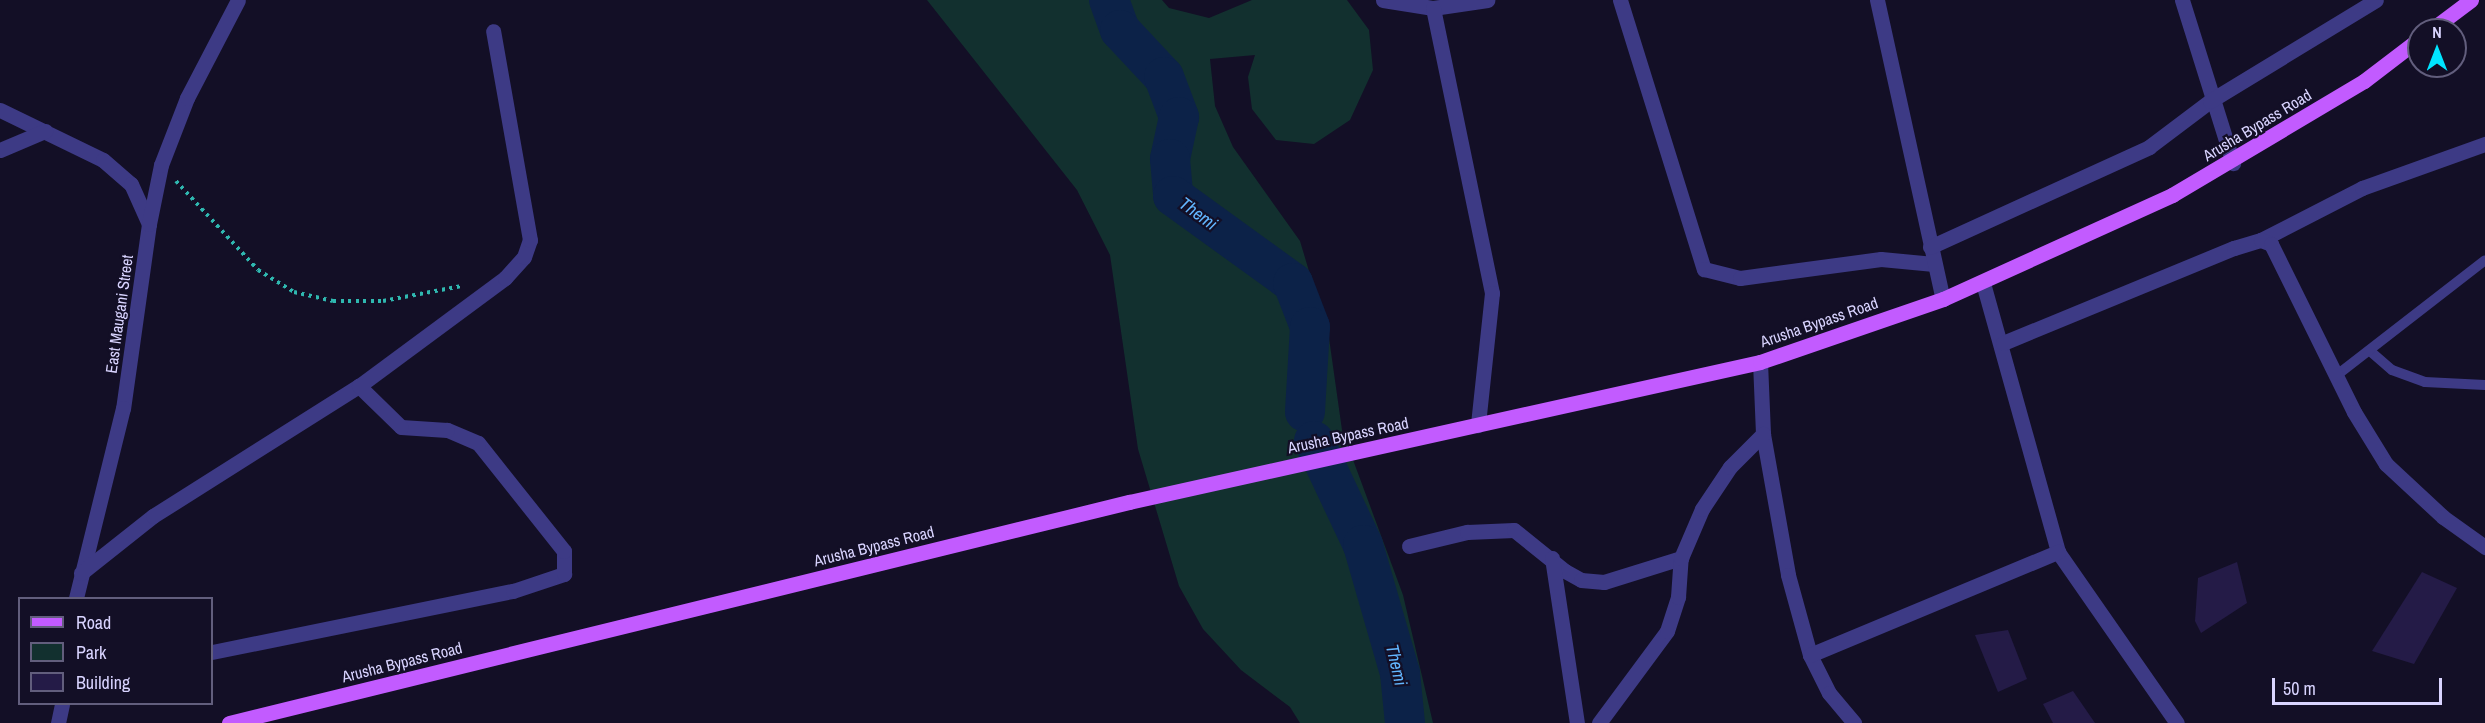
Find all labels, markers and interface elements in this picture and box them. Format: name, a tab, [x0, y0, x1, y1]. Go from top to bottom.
north arrow	[2407, 18, 2467, 78]
text: N	[2432, 21, 2442, 43]
street label: Arusha Bypass Road	[2199, 85, 2315, 165]
water label: Themi	[1175, 193, 1221, 235]
street label: East Maugani Street	[101, 253, 137, 375]
street label: Arusha Bypass Road	[1758, 293, 1880, 351]
street label: Arusha Bypass Road	[1286, 413, 1410, 457]
street label: Arusha Bypass Road	[812, 522, 936, 570]
legend	[18, 597, 213, 705]
text: Road	[76, 610, 111, 635]
street label: Arusha Bypass Road	[340, 638, 464, 686]
text: Park	[76, 640, 106, 665]
water label: Themi	[1381, 642, 1411, 688]
scale bar	[2275, 666, 2444, 704]
text: Building	[76, 670, 130, 695]
text: 50 m	[2283, 676, 2316, 701]

